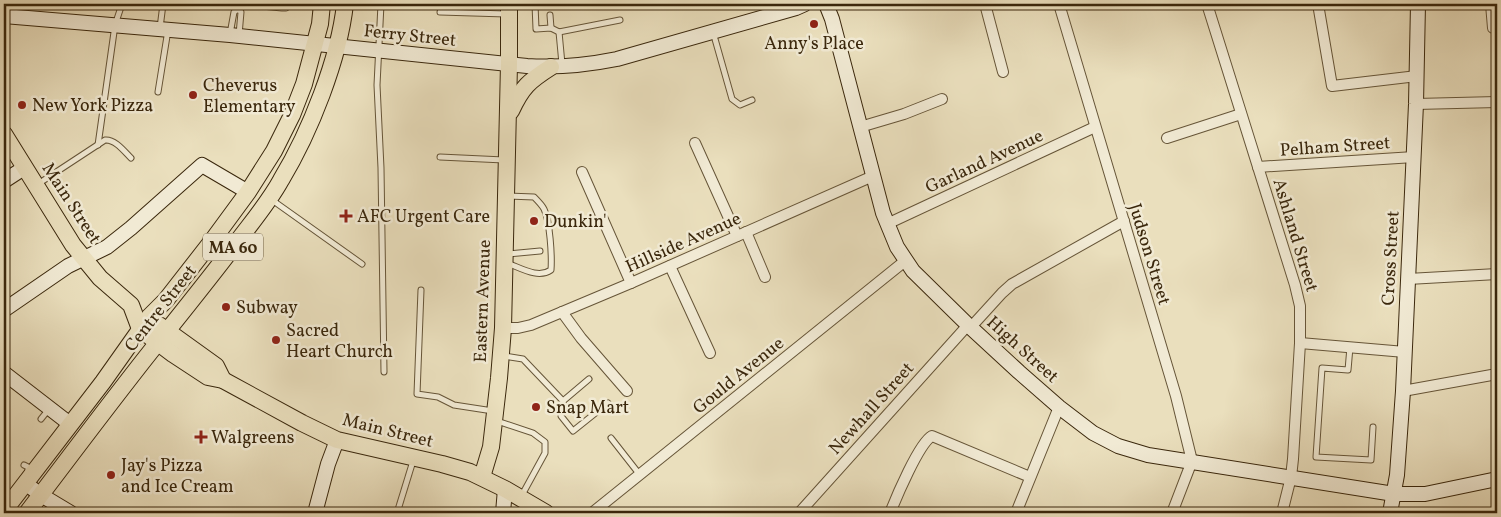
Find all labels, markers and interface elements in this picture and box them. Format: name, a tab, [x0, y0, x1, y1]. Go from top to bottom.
marker: Anny's Place	[808, 18, 820, 30]
street label: Ferry Street	[362, 19, 457, 54]
place label: Anny's Place	[764, 32, 864, 57]
place label: Cheverus Elementary	[203, 74, 296, 120]
marker: Cheverus Elementary	[187, 89, 199, 101]
place label: New York Pizza	[32, 94, 153, 119]
marker: New York Pizza	[16, 99, 28, 111]
street label: Garland Avenue	[922, 124, 1048, 201]
street label: Pelham Street	[1279, 131, 1391, 164]
street label: Main Street	[35, 158, 106, 249]
street label: Ashland Street	[1265, 176, 1324, 295]
street label: Judson Street	[1121, 201, 1176, 308]
place label: AFC Urgent Care	[357, 205, 490, 230]
street label: Hillside Avenue	[622, 207, 745, 280]
marker: AFC Urgent Care	[339, 209, 353, 223]
place label: Dunkin'	[544, 210, 607, 235]
street label: Cross Street	[1377, 210, 1406, 306]
marker: Dunkin'	[528, 215, 540, 227]
road number: MA 60	[203, 233, 263, 260]
street label: Eastern Avenue	[469, 239, 498, 363]
street label: Centre Street	[119, 260, 203, 358]
place label: Subway	[236, 296, 298, 321]
marker: Subway	[220, 301, 232, 313]
street label: High Street	[980, 311, 1064, 389]
place label: Sacred Heart Church	[286, 319, 393, 365]
street label: Gould Avenue	[688, 332, 790, 421]
marker: Sacred Heart Church	[270, 334, 282, 346]
street label: Newhall Street	[824, 357, 921, 461]
place label: Snap Mart	[546, 396, 629, 421]
marker: Snap Mart	[530, 401, 542, 413]
street label: Main Street	[340, 408, 436, 455]
place label: Walgreens	[211, 426, 294, 451]
marker: Walgreens	[195, 431, 207, 443]
place label: Jay's Pizza and Ice Cream	[121, 454, 234, 500]
marker: Jay's Pizza and Ice Cream	[105, 469, 117, 481]

